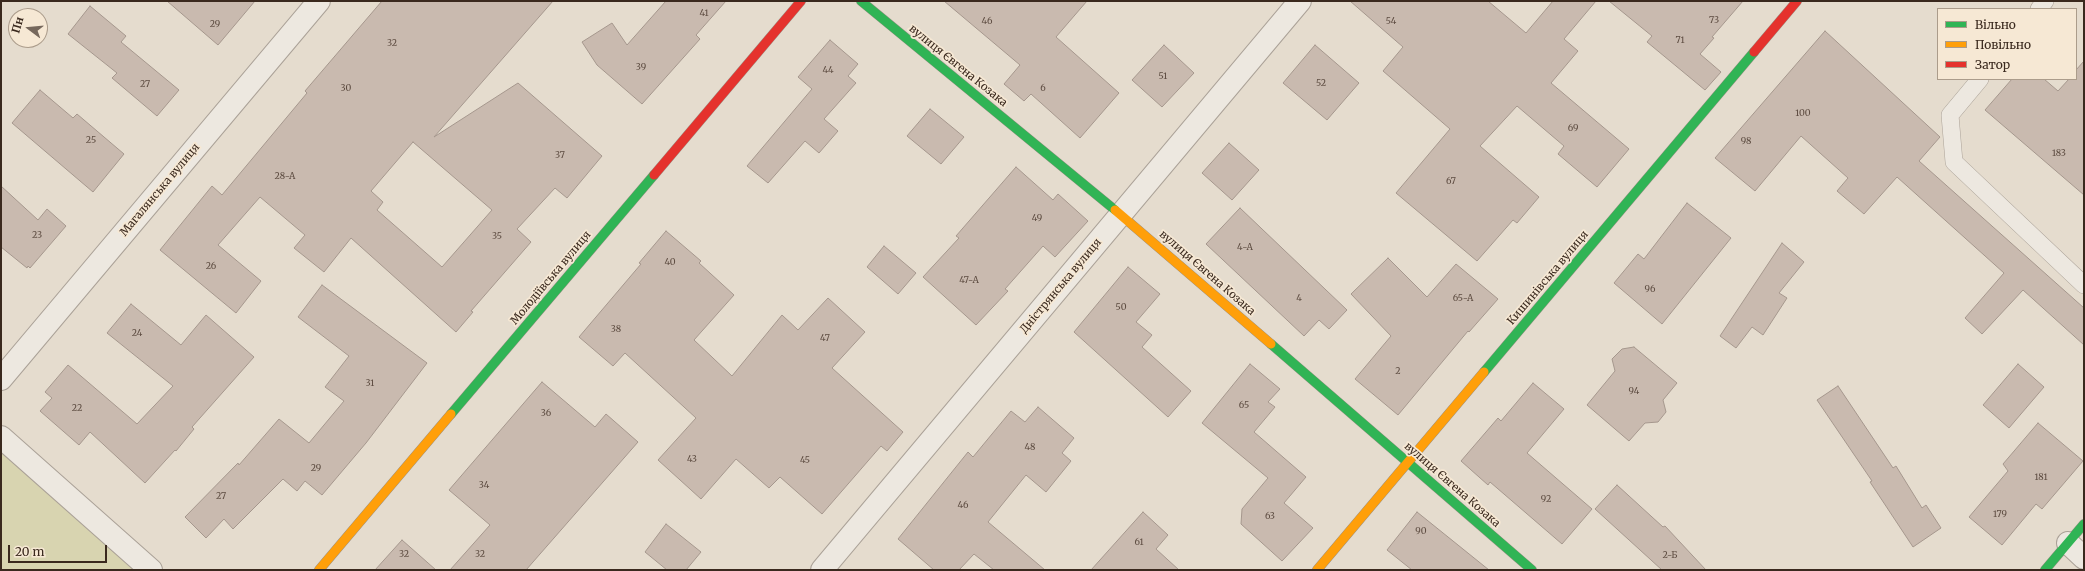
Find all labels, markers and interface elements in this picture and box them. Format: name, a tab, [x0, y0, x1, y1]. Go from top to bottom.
north arrow	[8, 8, 48, 48]
house number: 41	[700, 8, 708, 18]
legend	[1937, 8, 2077, 80]
text: Пн	[8, 15, 26, 35]
house number: 73	[1709, 15, 1719, 25]
house number: 46	[982, 16, 992, 26]
house number: 54	[1386, 16, 1396, 26]
text: Вільно	[1975, 17, 2016, 32]
house number: 29	[210, 19, 220, 29]
street label: вулиця Євгена Козака	[906, 22, 1010, 110]
house number: 71	[1675, 35, 1685, 45]
text: Повільно	[1975, 37, 2031, 52]
house number: 32	[387, 38, 397, 48]
text: Затор	[1975, 57, 2010, 72]
house number: 39	[636, 62, 646, 72]
house number: 44	[822, 65, 834, 75]
house number: 51	[1159, 71, 1167, 81]
house number: 52	[1316, 78, 1326, 88]
house number: 27	[140, 79, 150, 89]
house number: 30	[341, 83, 351, 93]
house number: 6	[1040, 83, 1046, 93]
house number: 100	[1795, 108, 1811, 118]
house number: 69	[1568, 123, 1578, 133]
house number: 25	[86, 135, 96, 145]
house number: 98	[1741, 136, 1751, 146]
street label: Магалянська вулиця	[117, 141, 203, 239]
house number: 183	[2052, 148, 2066, 158]
house number: 37	[555, 150, 565, 160]
house number: 28-А	[275, 171, 295, 181]
house number: 67	[1446, 176, 1456, 186]
house number: 49	[1032, 213, 1042, 223]
street label: вулиця Євгена Козака	[1156, 228, 1258, 318]
street label: Кишинівська вулиця	[1505, 228, 1591, 328]
street label: Молодіївська вулиця	[508, 229, 594, 327]
house number: 23	[32, 230, 42, 240]
house number: 35	[492, 231, 502, 241]
street label: Дністрянська вулиця	[1018, 236, 1104, 336]
house number: 4-А	[1237, 242, 1253, 252]
house number: 40	[664, 257, 676, 267]
house number: 26	[206, 261, 216, 271]
house number: 47-А	[959, 275, 979, 285]
house number: 96	[1645, 284, 1655, 294]
house number: 4	[1296, 293, 1302, 303]
house number: 65-А	[1453, 293, 1473, 303]
house number: 50	[1116, 302, 1126, 312]
house number: 38	[611, 324, 621, 334]
house number: 24	[132, 328, 142, 338]
house number: 47	[820, 333, 830, 343]
house number: 2	[1395, 366, 1401, 376]
house number: 31	[366, 378, 374, 388]
house number: 94	[1629, 386, 1639, 396]
house number: 65	[1239, 400, 1249, 410]
house number: 22	[72, 403, 82, 413]
house number: 36	[541, 408, 551, 418]
street label: вулиця Євгена Козака	[1401, 440, 1503, 530]
house number: 48	[1025, 442, 1035, 452]
house number: 43	[687, 454, 697, 464]
house number: 45	[800, 455, 810, 465]
house number: 29	[311, 463, 321, 473]
house number: 181	[2035, 472, 2047, 482]
house number: 34	[479, 480, 489, 490]
house number: 27	[216, 491, 226, 501]
house number: 92	[1541, 494, 1551, 504]
house number: 46	[958, 500, 968, 510]
house number: 179	[1993, 509, 2007, 519]
house number: 63	[1265, 511, 1275, 521]
house number: 90	[1415, 526, 1427, 536]
scale bar	[10, 537, 109, 563]
house number: 61	[1135, 537, 1143, 547]
text: 20 m	[15, 544, 44, 559]
house number: 32	[399, 549, 409, 559]
house number: 32	[475, 549, 485, 559]
house number: 2-Б	[1662, 550, 1678, 560]

